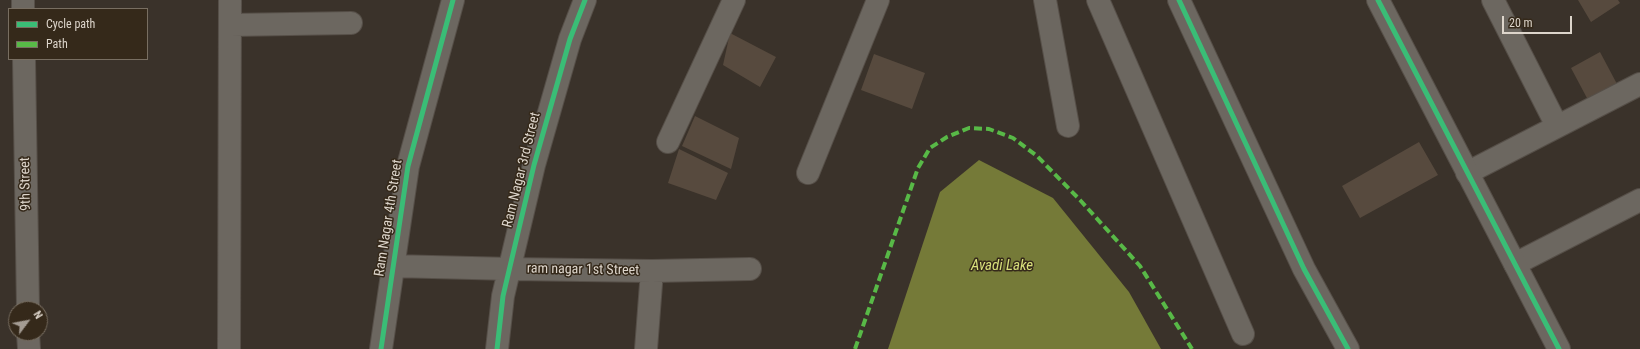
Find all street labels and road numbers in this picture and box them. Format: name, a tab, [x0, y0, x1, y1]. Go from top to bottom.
street label: Ram Nagar 3rd Street	[500, 111, 544, 229]
street label: 9th Street	[17, 157, 35, 211]
street label: Ram Nagar 4th Street	[371, 158, 407, 278]
street label: ram nagar 1st Street	[527, 261, 639, 279]

